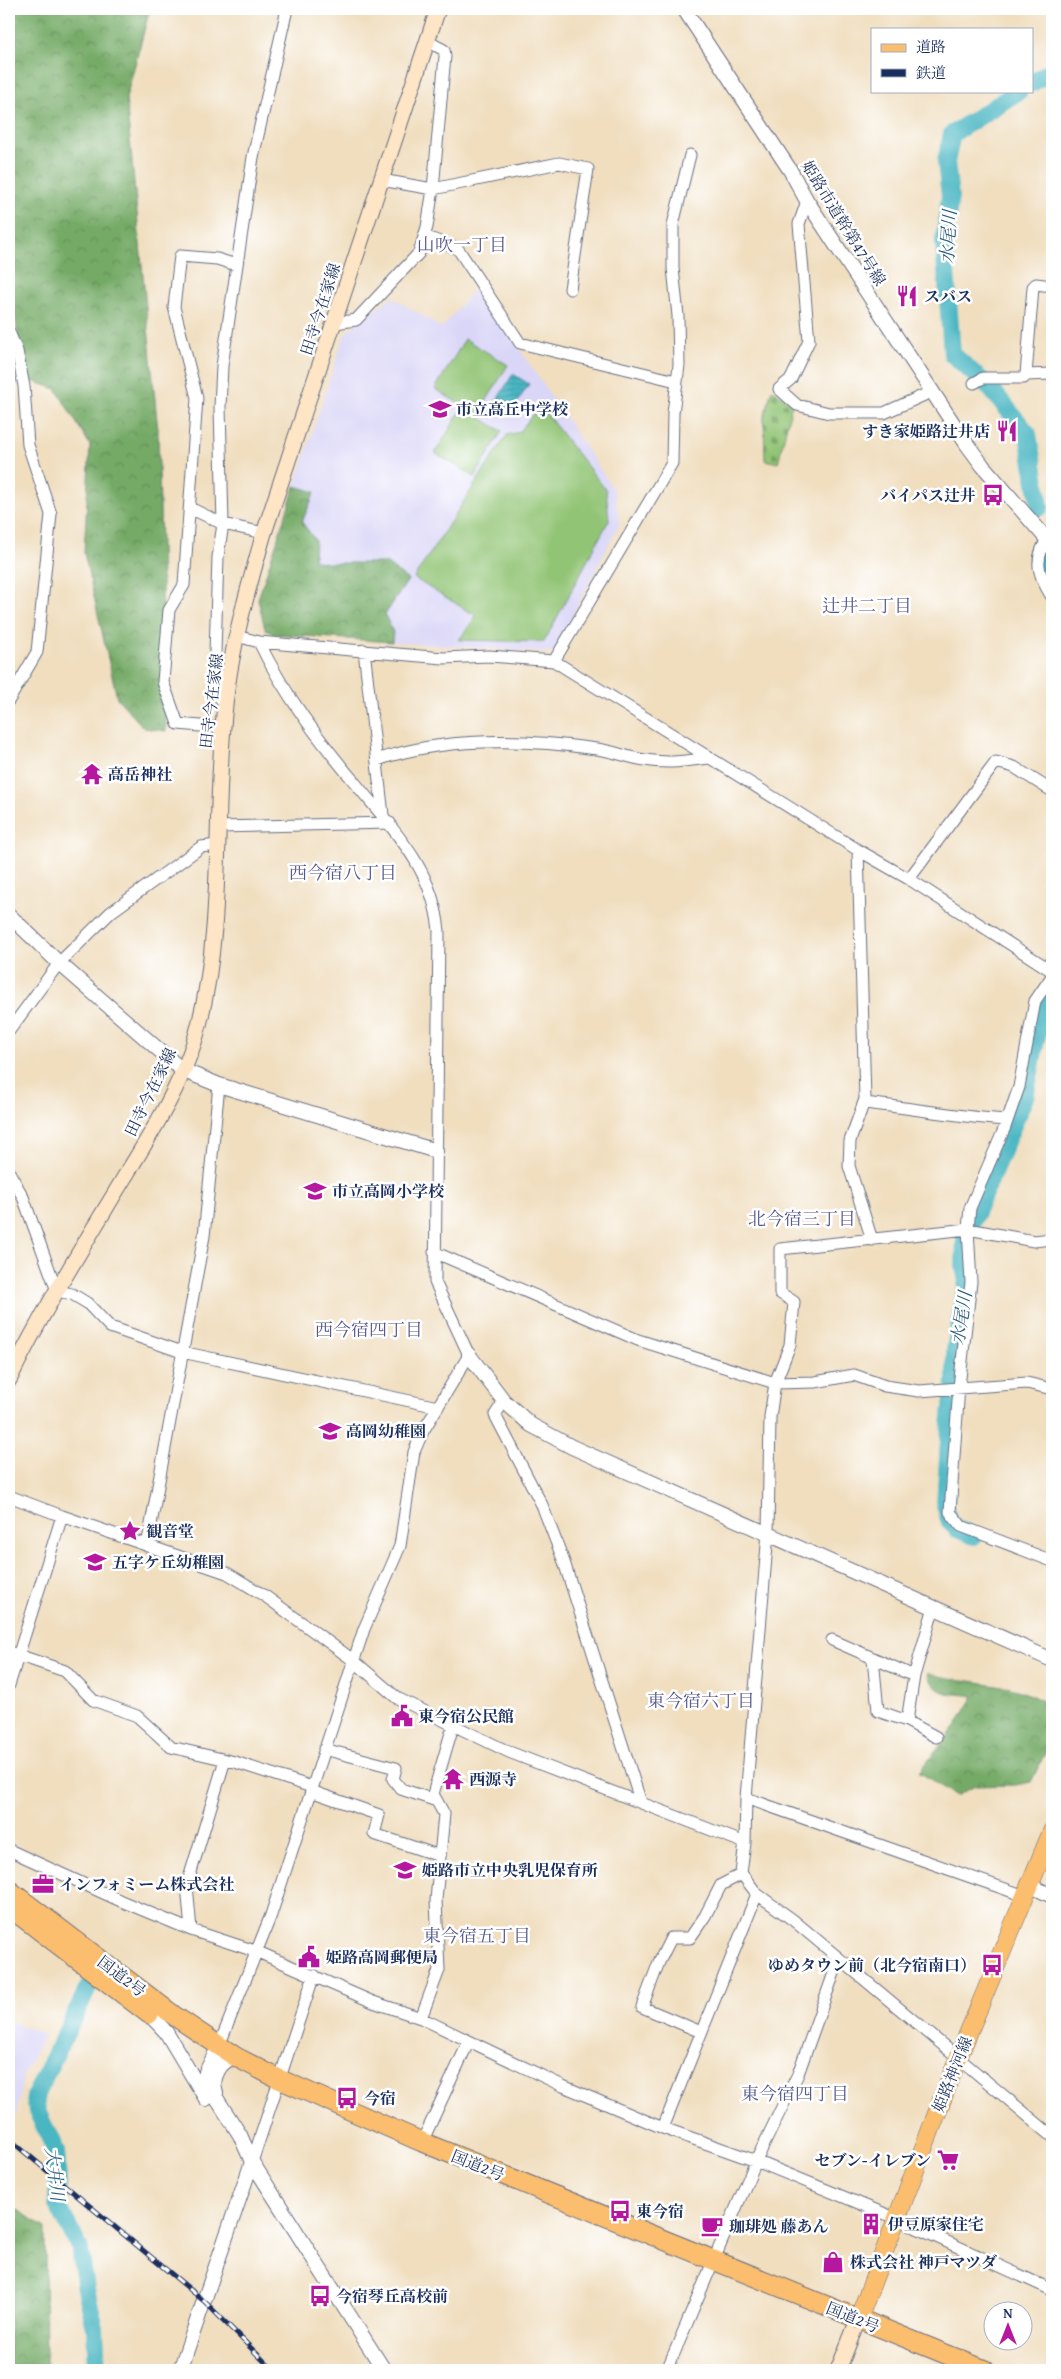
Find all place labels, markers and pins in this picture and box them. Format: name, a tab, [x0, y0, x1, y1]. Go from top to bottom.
restaurant icon: スバス	[894, 283, 920, 309]
place label: スバス	[924, 284, 972, 308]
school or university icon: 市立高丘中学校	[427, 396, 453, 422]
place label: 市立高丘中学校	[456, 397, 569, 421]
restaurant icon: すき家姫路辻井店	[994, 418, 1020, 444]
place label: すき家姫路辻井店	[862, 419, 990, 443]
bus stop icon: バイパス辻井	[980, 482, 1006, 508]
place label: バイパス辻井	[880, 483, 976, 507]
temple icon: 高岳神社	[79, 761, 105, 787]
place label: 高岳神社	[108, 762, 172, 786]
school or university icon: 市立高岡小学校	[302, 1178, 328, 1204]
place label: 市立高岡小学校	[332, 1179, 445, 1203]
school or university icon: 高岡幼稚園	[317, 1418, 343, 1444]
place label: 高岡幼稚園	[346, 1419, 426, 1443]
place icon: 観音堂	[117, 1518, 143, 1544]
place label: 観音堂	[146, 1519, 194, 1543]
school or university icon: 五字ケ丘幼稚園	[82, 1549, 108, 1575]
place label: 五字ケ丘幼稚園	[112, 1550, 224, 1574]
public building icon: 東今宿公民館	[389, 1703, 415, 1729]
place label: 東今宿公民館	[418, 1704, 514, 1728]
temple icon: 西源寺	[440, 1766, 466, 1792]
place label: 西源寺	[469, 1767, 517, 1791]
school or university icon: 姫路市立中央乳児保育所	[392, 1857, 418, 1883]
place label: 姫路市立中央乳児保育所	[422, 1858, 598, 1882]
office icon: インフォミーム株式会社	[30, 1871, 56, 1897]
place label: インフォミーム株式会社	[59, 1872, 234, 1896]
public building icon: 姫路高岡郵便局	[296, 1944, 322, 1970]
place label: 姫路高岡郵便局	[326, 1945, 438, 1969]
bus stop icon: ゆめタウン前（北今宿南口）	[979, 1952, 1005, 1978]
place label: ゆめタウン前（北今宿南口）	[768, 1953, 976, 1977]
bus stop icon: 今宿	[334, 2085, 360, 2111]
place label: 今宿	[364, 2086, 396, 2110]
supermarket icon: セブン-イレブン	[935, 2147, 961, 2173]
place label: セブン-イレブン	[814, 2148, 931, 2172]
bus stop icon: 東今宿	[607, 2198, 633, 2224]
place label: 東今宿	[636, 2199, 684, 2223]
building icon: 伊豆原家住宅	[858, 2211, 884, 2237]
place label: 伊豆原家住宅	[888, 2212, 984, 2236]
cafe icon: 珈琲処 藤あん	[699, 2213, 725, 2239]
place label: 珈琲処 藤あん	[729, 2214, 829, 2238]
shop icon: 株式会社 神戸マツダ	[820, 2249, 846, 2275]
place label: 株式会社 神戸マツダ	[850, 2250, 997, 2274]
bus stop icon: 今宿琴丘高校前	[307, 2283, 333, 2309]
place label: 今宿琴丘高校前	[336, 2284, 448, 2308]

